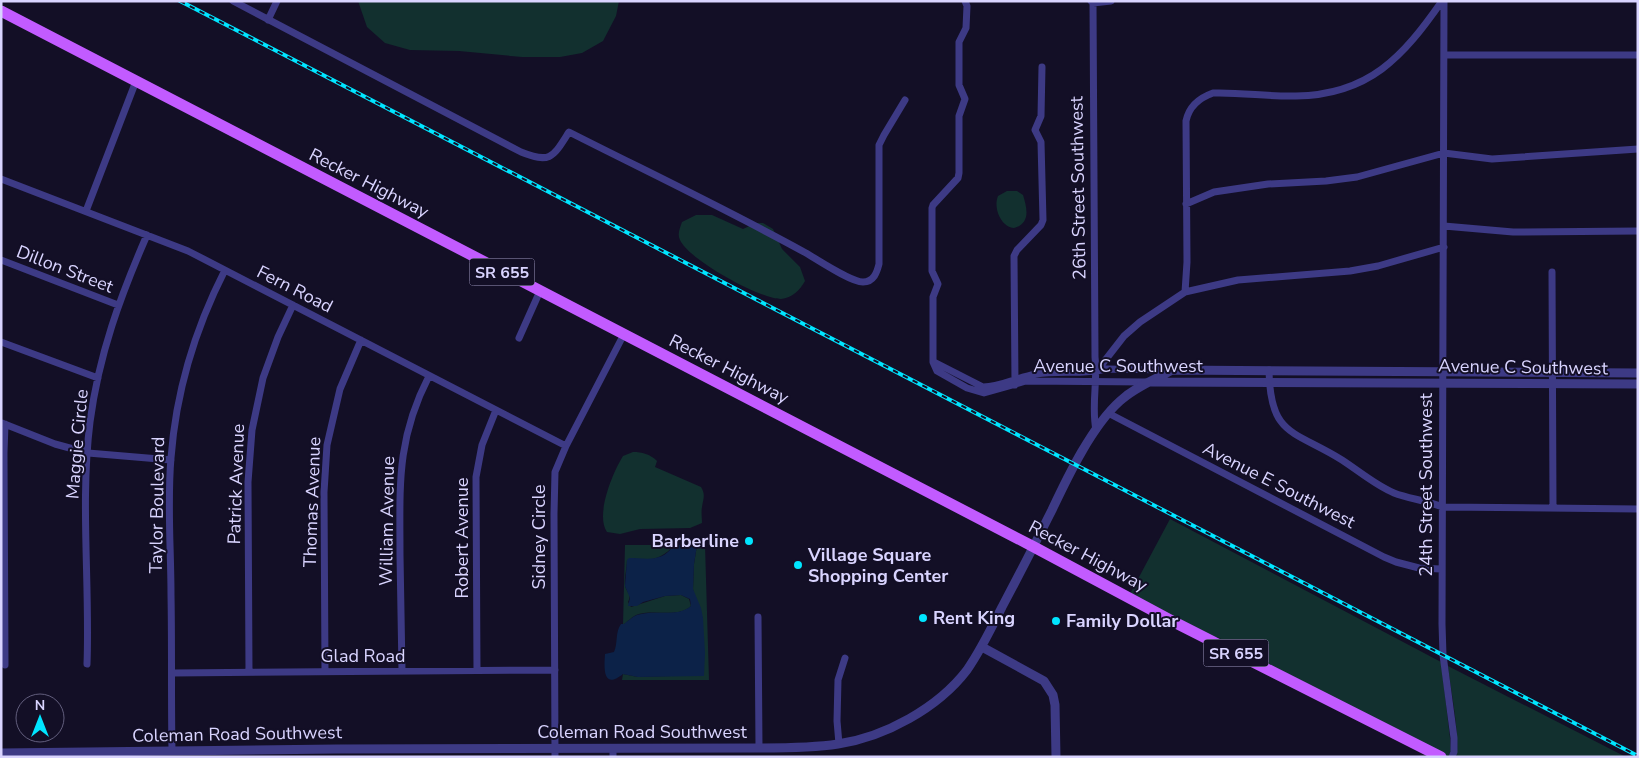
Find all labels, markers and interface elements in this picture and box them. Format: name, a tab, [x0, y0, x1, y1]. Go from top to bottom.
street label: 26th Street Southwest	[1064, 95, 1092, 280]
street label: Recker Highway	[305, 142, 434, 224]
street label: Dillon Street	[13, 240, 118, 299]
road number: SR 655	[470, 258, 534, 286]
street label: Fern Road	[253, 260, 337, 318]
street label: Recker Highway	[665, 328, 794, 410]
street label: Avenue C Southwest	[1033, 354, 1204, 378]
street label: Avenue C Southwest	[1438, 354, 1609, 380]
street label: Maggie Circle	[60, 388, 94, 500]
street label: 24th Street Southwest	[1414, 393, 1438, 577]
street label: Patrick Avenue	[222, 423, 250, 545]
street label: Taylor Boulevard	[144, 436, 170, 574]
street label: Thomas Avenue	[298, 436, 326, 568]
street label: Avenue E Southwest	[1199, 436, 1360, 534]
street label: William Avenue	[374, 456, 400, 586]
street label: Robert Avenue	[450, 477, 474, 599]
street label: Sidney Circle	[527, 484, 551, 590]
street label: Recker Highway	[1024, 515, 1152, 598]
place label: Barberline	[651, 529, 739, 553]
marker: Barberline	[743, 535, 755, 547]
place label: Village Square Shopping Center	[807, 543, 948, 588]
marker: Village Square Shopping Center	[792, 559, 804, 571]
place label: Rent King	[933, 606, 1015, 630]
place label: Family Dollar	[1066, 609, 1178, 633]
marker: Rent King	[917, 612, 929, 624]
marker: Family Dollar	[1050, 615, 1062, 627]
road number: SR 655	[1204, 640, 1268, 666]
street label: Glad Road	[321, 644, 405, 668]
north arrow	[15, 693, 65, 743]
text: N	[35, 696, 45, 715]
street label: Coleman Road Southwest	[132, 720, 343, 748]
street label: Coleman Road Southwest	[537, 720, 748, 744]

